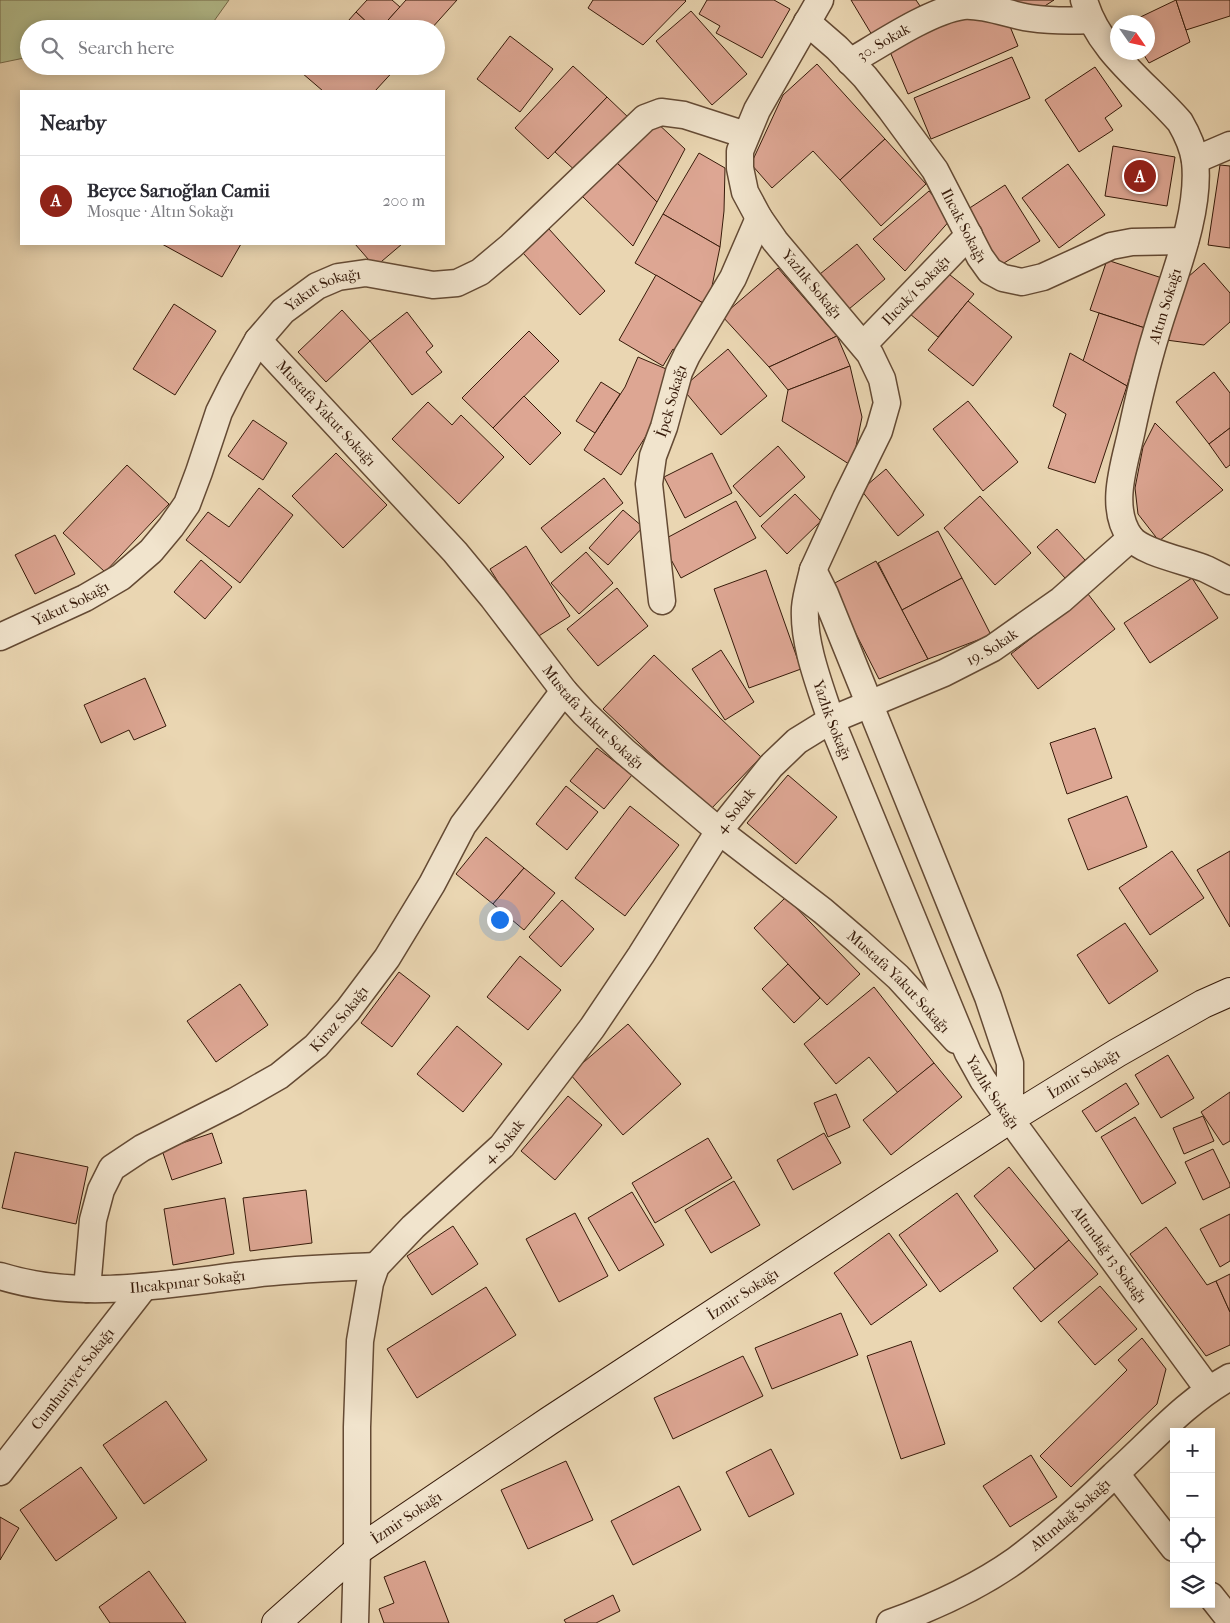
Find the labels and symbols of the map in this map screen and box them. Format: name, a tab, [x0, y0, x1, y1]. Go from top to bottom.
north arrow	[1110, 15, 1155, 60]
street label: 30. Sokak	[854, 19, 913, 65]
pin: A	[1124, 157, 1156, 195]
street label: Ilıcak Sokağı	[937, 185, 991, 267]
street label: Yazlık Sokağı	[777, 245, 846, 323]
street label: Ilıcak/1 Sokağı	[878, 251, 954, 329]
street label: Yakut Sokağı	[281, 265, 362, 316]
street label: Altın Sokağı	[1145, 266, 1185, 347]
street label: Mustafa Yakut Sokağı	[272, 357, 380, 470]
street label: İpek Sokağı	[652, 361, 690, 440]
street label: Yakut Sokağı	[28, 577, 112, 630]
street label: 19. Sokak	[963, 624, 1021, 669]
street label: Mustafa Yakut Sokağı	[539, 662, 648, 773]
street label: Yazlık Sokağı	[809, 677, 856, 763]
street label: 4. Sokak	[712, 784, 759, 837]
your location	[487, 907, 513, 933]
street label: Mustafa Yakut Sokağı	[843, 927, 954, 1037]
street label: Kiraz Sokağı	[306, 982, 372, 1056]
street label: İzmir Sokağı	[1044, 1044, 1124, 1103]
street label: Yazlık Sokağı	[962, 1051, 1024, 1133]
street label: 4. Sokak	[480, 1115, 528, 1167]
street label: Altındağ 13 Sokağı	[1067, 1202, 1151, 1307]
street label: İzmir Sokağı	[704, 1264, 782, 1324]
street label: Ilıcakpınar Sokağı	[129, 1266, 247, 1297]
street label: Cumhuriyet Sokağı	[27, 1324, 118, 1434]
street label: Altındağ Sokağı	[1026, 1474, 1114, 1555]
street label: İzmir Sokağı	[368, 1487, 446, 1548]

